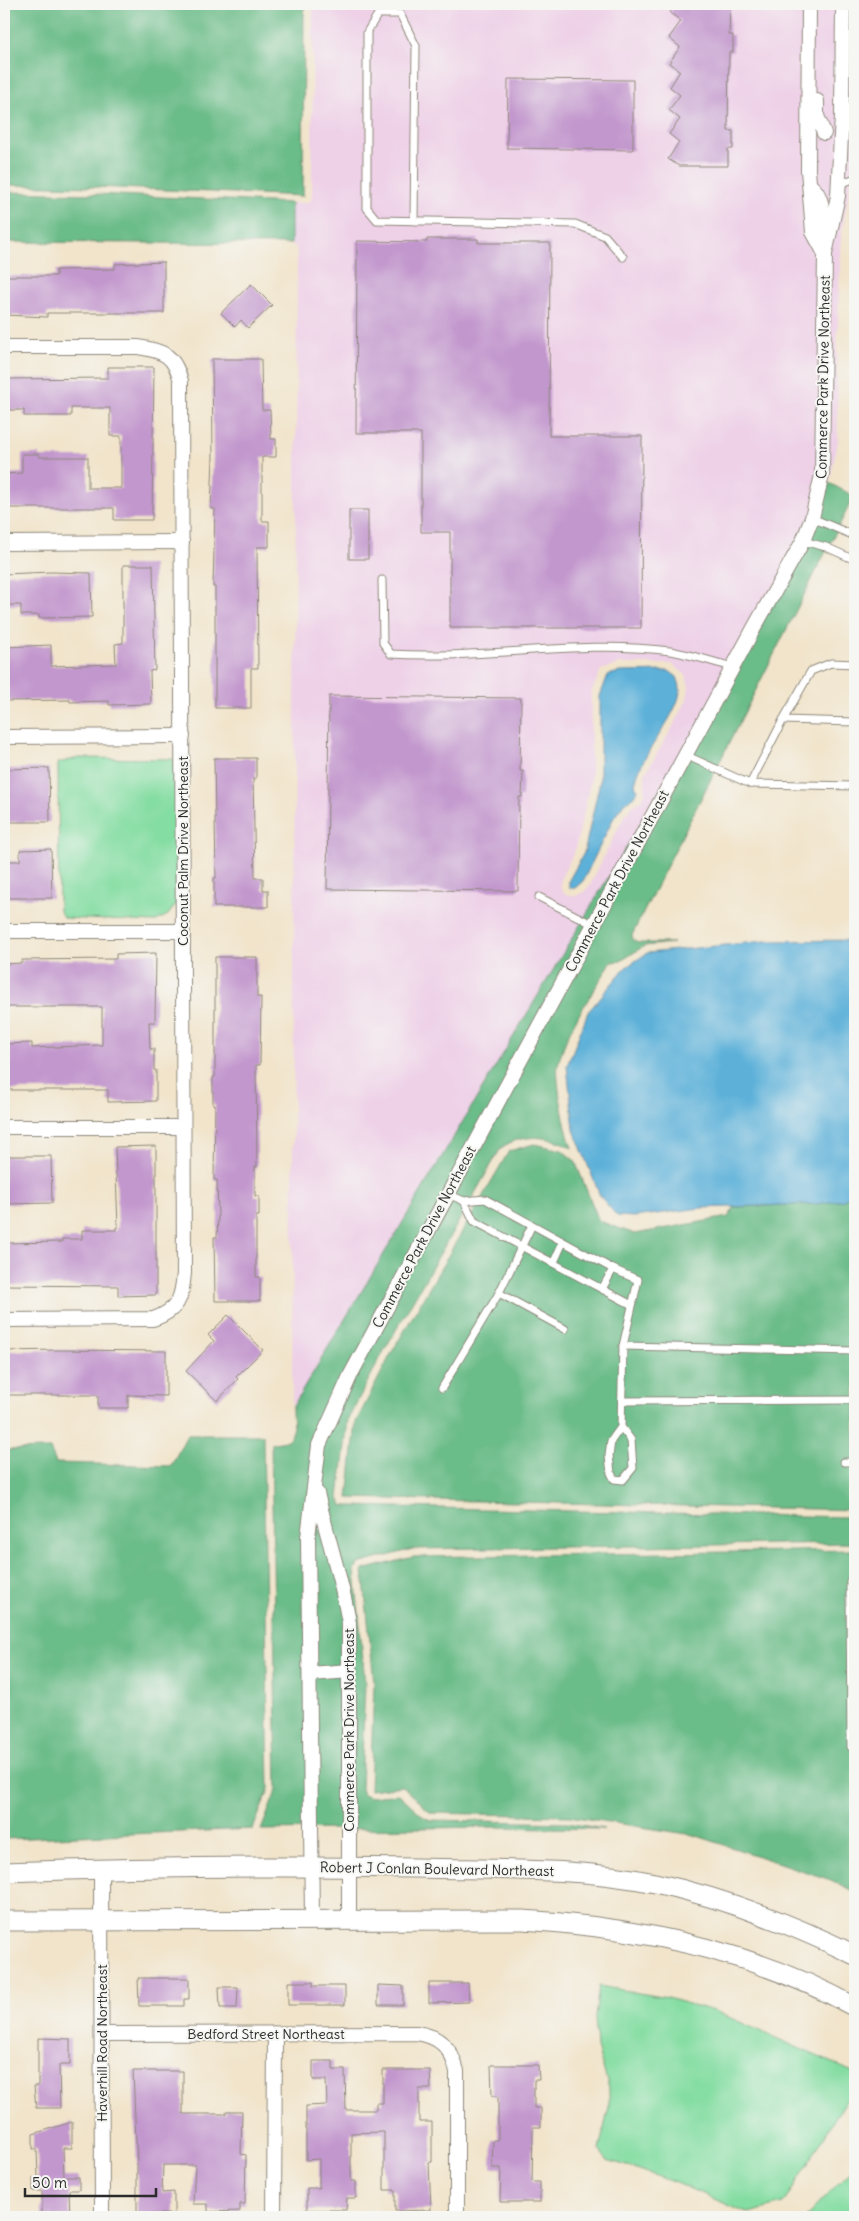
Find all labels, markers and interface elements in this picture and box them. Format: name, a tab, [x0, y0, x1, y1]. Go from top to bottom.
street label: Commerce Park Drive Northeast	[812, 275, 834, 479]
street label: Coconut Palm Drive Northeast	[174, 756, 192, 946]
street label: Commerce Park Drive Northeast	[561, 787, 673, 975]
street label: Commerce Park Drive Northeast	[368, 1143, 480, 1331]
street label: Commerce Park Drive Northeast	[340, 1628, 358, 1832]
street label: Robert J Conlan Boulevard Northeast	[320, 1858, 555, 1880]
street label: Haverhill Road Northeast	[93, 1964, 111, 2122]
street label: Bedford Street Northeast	[187, 2025, 345, 2043]
scale bar	[25, 2166, 156, 2198]
text: 50 m	[32, 2173, 67, 2192]

